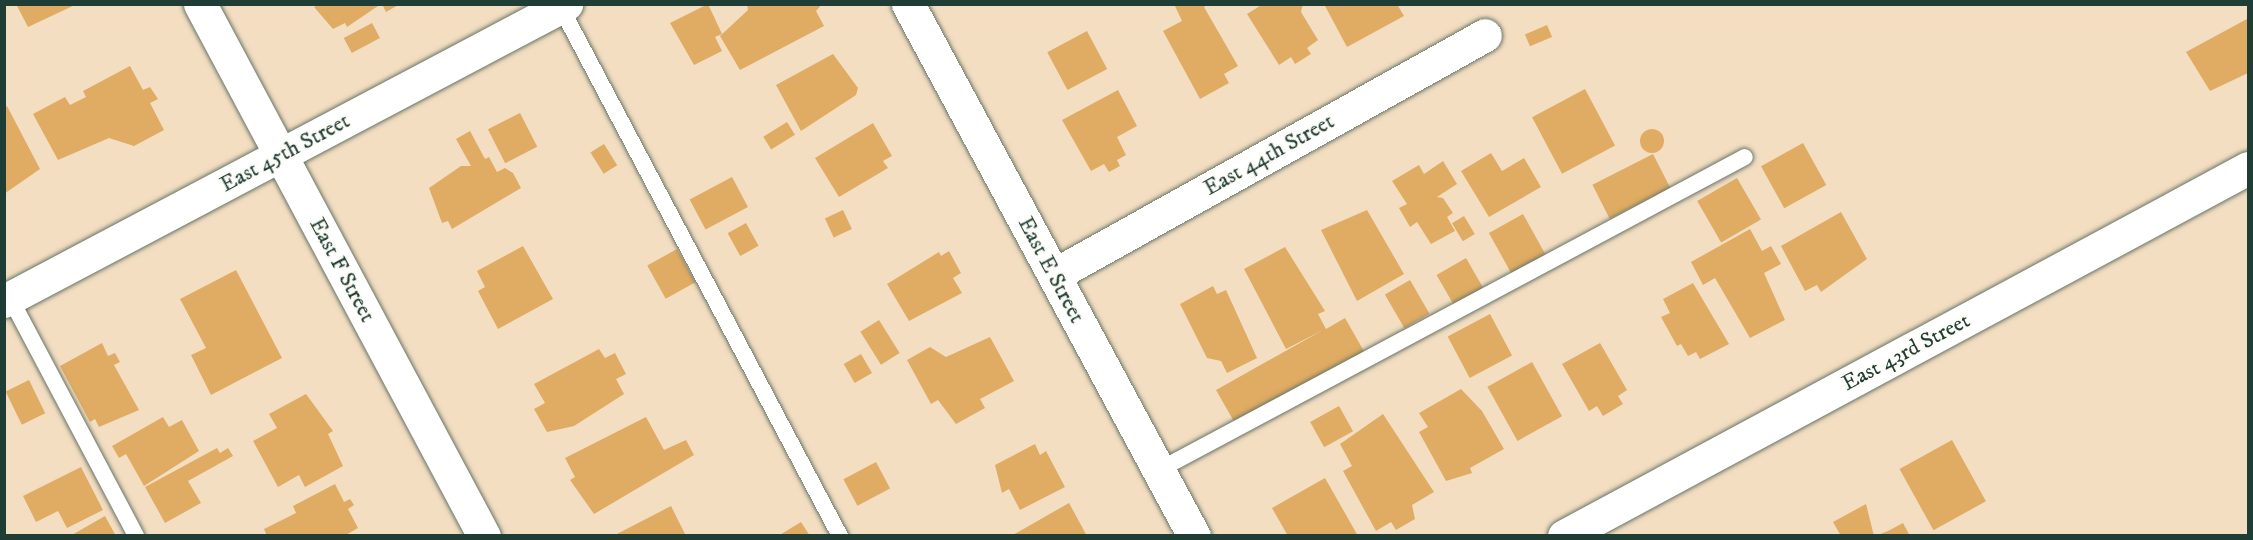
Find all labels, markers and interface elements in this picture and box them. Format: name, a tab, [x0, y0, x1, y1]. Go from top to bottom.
street label: East 45th Street	[216, 108, 354, 198]
street label: East 44th Street	[1199, 108, 1339, 202]
street label: East E Street	[1012, 212, 1090, 328]
street label: East F Street	[304, 213, 380, 327]
street label: East 43rd Street	[1838, 307, 1974, 397]

